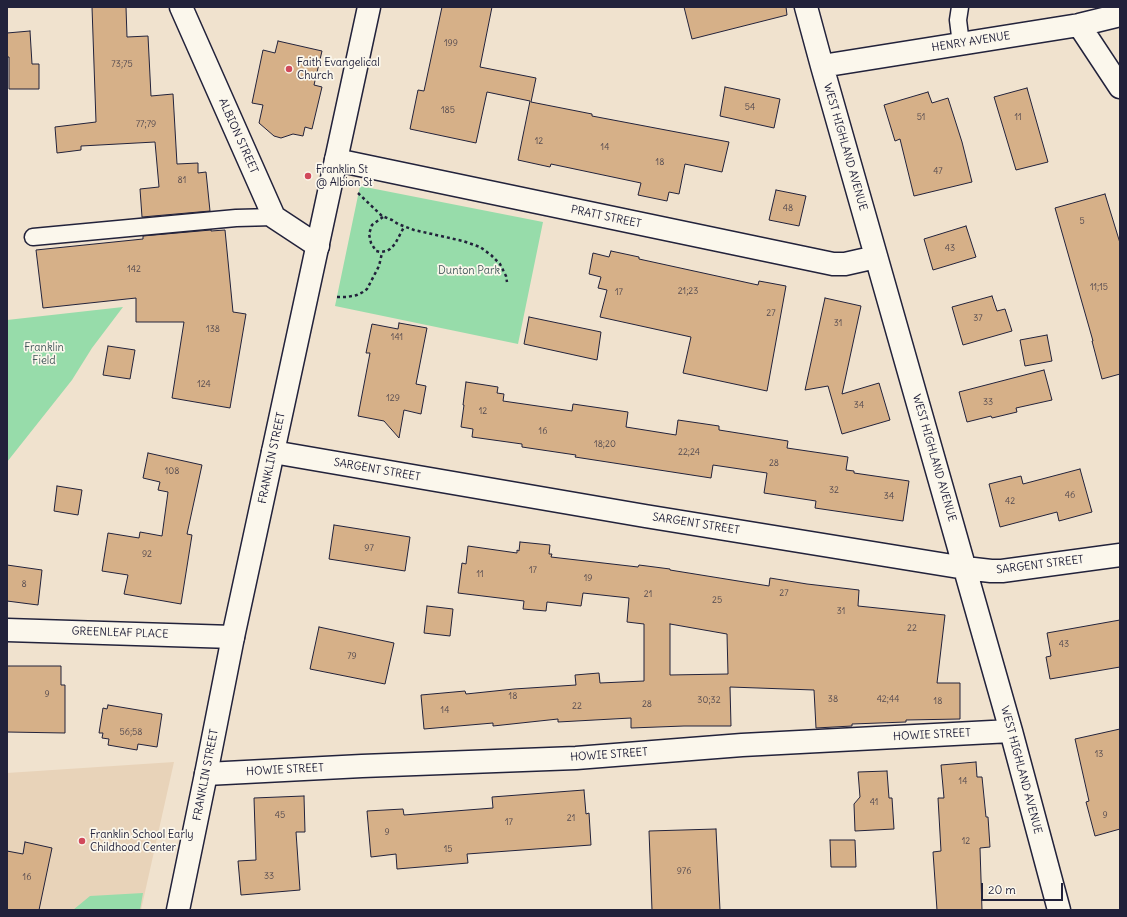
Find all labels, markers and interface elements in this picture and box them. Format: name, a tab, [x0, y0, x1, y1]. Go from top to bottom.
street label: HENRY AVENUE	[931, 29, 1011, 55]
house number: 199	[444, 38, 458, 48]
place label: Faith Evangelical Church	[297, 56, 380, 82]
house number: 73;75	[111, 59, 133, 69]
marker: Faith Evangelical Church	[284, 64, 294, 74]
street label: WEST HIGHLAND AVENUE	[820, 82, 870, 212]
street label: ALBION STREET	[216, 96, 260, 176]
house number: 54	[745, 102, 755, 112]
house number: 185	[441, 105, 455, 115]
house number: 51	[917, 112, 925, 122]
house number: 11	[1014, 112, 1022, 122]
house number: 77;79	[136, 119, 156, 129]
house number: 12	[535, 136, 543, 146]
house number: 14	[601, 142, 609, 152]
house number: 18	[656, 157, 664, 167]
place label: Franklin St @ Albion St	[316, 163, 373, 189]
house number: 47	[933, 166, 943, 176]
marker: Franklin St @ Albion St	[303, 171, 313, 181]
house number: 81	[178, 175, 186, 185]
street label: PRATT STREET	[570, 203, 642, 231]
house number: 48	[783, 203, 793, 213]
house number: 5	[1079, 216, 1085, 226]
house number: 43	[945, 243, 955, 253]
house number: 142	[127, 264, 141, 274]
park label: Dunton Park	[438, 264, 500, 278]
house number: 11;15	[1090, 282, 1108, 292]
house number: 21;23	[678, 286, 698, 296]
house number: 17	[615, 287, 623, 297]
house number: 27	[766, 308, 776, 318]
house number: 37	[973, 313, 983, 323]
house number: 31	[834, 318, 842, 328]
house number: 138	[206, 324, 220, 334]
house number: 141	[391, 332, 403, 342]
park label: Franklin Field	[24, 341, 64, 367]
house number: 124	[197, 379, 211, 389]
house number: 129	[386, 393, 400, 403]
street label: WEST HIGHLAND AVENUE	[909, 393, 959, 523]
house number: 33	[983, 397, 993, 407]
house number: 34	[854, 400, 864, 410]
house number: 12	[479, 406, 487, 416]
street label: FRANKLIN STREET	[256, 411, 288, 505]
house number: 16	[539, 426, 547, 436]
house number: 18;20	[594, 439, 616, 449]
house number: 22;24	[678, 447, 700, 457]
street label: SARGENT STREET	[333, 456, 421, 484]
house number: 28	[769, 458, 779, 468]
house number: 108	[165, 466, 179, 476]
house number: 32	[829, 485, 839, 495]
house number: 46	[1065, 490, 1075, 500]
house number: 34	[884, 491, 894, 501]
house number: 42	[1005, 496, 1015, 506]
street label: SARGENT STREET	[652, 511, 740, 537]
house number: 97	[364, 543, 374, 553]
house number: 92	[142, 549, 152, 559]
street label: SARGENT STREET	[996, 553, 1084, 577]
house number: 17	[529, 565, 537, 575]
house number: 11	[476, 569, 484, 579]
house number: 19	[584, 573, 592, 583]
house number: 8	[21, 579, 27, 589]
house number: 27	[779, 588, 789, 598]
house number: 21	[644, 589, 652, 599]
house number: 25	[712, 595, 722, 605]
house number: 31	[837, 606, 845, 616]
house number: 22	[907, 623, 917, 633]
street label: GREENLEAF PLACE	[71, 625, 169, 641]
house number: 43	[1059, 639, 1069, 649]
house number: 79	[347, 651, 357, 661]
house number: 9	[44, 689, 50, 699]
house number: 18	[509, 691, 517, 701]
house number: 38	[828, 694, 838, 704]
house number: 42;44	[877, 694, 899, 704]
house number: 30;32	[697, 695, 721, 705]
house number: 18	[934, 696, 942, 706]
house number: 28	[642, 699, 652, 709]
house number: 22	[572, 701, 582, 711]
house number: 14	[441, 705, 449, 715]
street label: WEST HIGHLAND AVENUE	[998, 705, 1044, 835]
street label: HOWIE STREET	[893, 726, 971, 744]
house number: 56;58	[120, 727, 142, 737]
street label: FRANKLIN STREET	[191, 728, 221, 822]
street label: HOWIE STREET	[570, 746, 648, 764]
house number: 13	[1095, 749, 1103, 759]
street label: HOWIE STREET	[246, 761, 324, 779]
house number: 14	[959, 776, 967, 786]
house number: 41	[870, 797, 878, 807]
house number: 45	[275, 810, 285, 820]
house number: 9	[1102, 810, 1108, 820]
house number: 21	[567, 813, 575, 823]
house number: 17	[505, 817, 513, 827]
house number: 9	[384, 827, 390, 837]
place label: Franklin School Early Childhood Center	[90, 828, 194, 854]
marker: Franklin School Early Childhood Center	[77, 836, 87, 846]
house number: 12	[962, 836, 970, 846]
house number: 15	[444, 844, 452, 854]
house number: 976	[677, 866, 691, 876]
house number: 33	[264, 871, 274, 881]
house number: 16	[23, 872, 31, 882]
scale bar	[983, 875, 1065, 901]
text: 20 m	[988, 882, 1016, 897]

